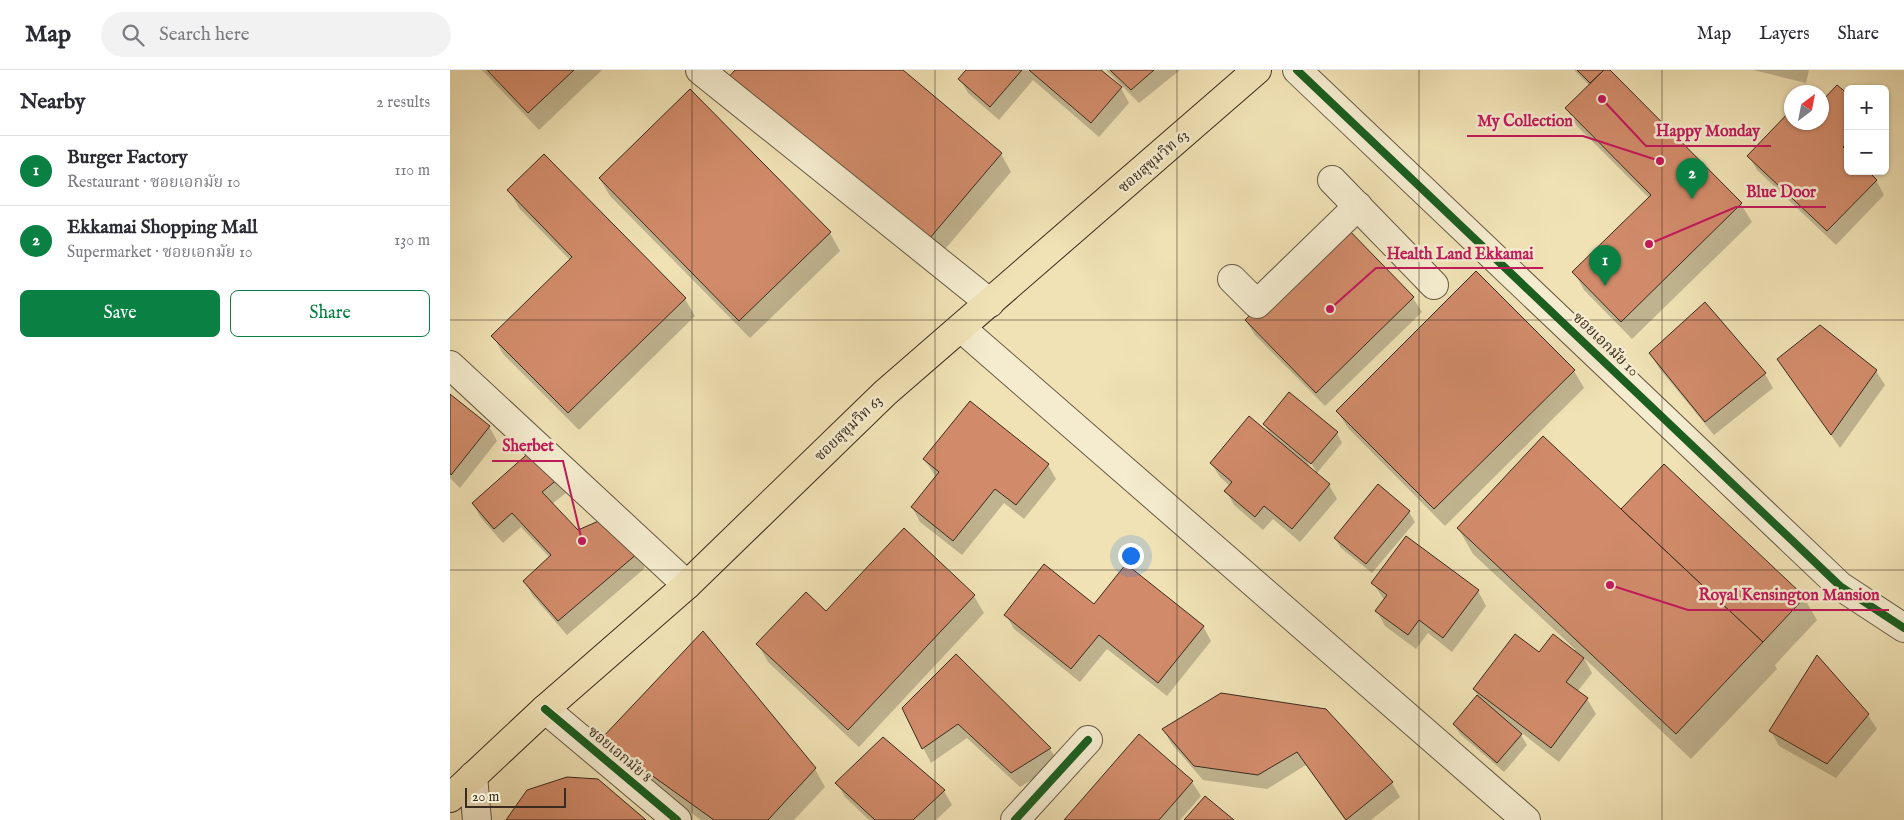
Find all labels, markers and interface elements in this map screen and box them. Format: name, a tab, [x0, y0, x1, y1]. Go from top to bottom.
search box	[101, 12, 451, 57]
text: Map	[25, 19, 71, 50]
icon: search	[119, 21, 147, 49]
text: Search here	[159, 23, 250, 47]
text: Map	[1697, 23, 1731, 46]
text: Layers	[1759, 23, 1810, 46]
text: Share	[1838, 23, 1879, 46]
north arrow	[1784, 85, 1829, 130]
map controls	[1844, 85, 1889, 175]
button: +	[1844, 85, 1889, 130]
text: Nearby	[20, 89, 85, 116]
text: 2 results	[376, 93, 430, 113]
callout: My Collection	[1467, 105, 1583, 136]
text: My Collection	[1477, 112, 1573, 132]
callout: Happy Monday	[1646, 115, 1771, 146]
text: Happy Monday	[1656, 122, 1761, 142]
street label: ซอยสุขุมวิท 63	[1114, 126, 1193, 198]
button: −	[1844, 130, 1889, 175]
text: Burger Factory	[67, 146, 188, 170]
pin: 2	[1676, 158, 1708, 199]
text: 1	[33, 161, 39, 181]
text: 110 m	[394, 161, 430, 181]
text: Restaurant · ซอยเอกมัย 10	[67, 173, 240, 193]
callout: Blue Door	[1736, 176, 1826, 207]
text: Blue Door	[1746, 183, 1816, 203]
text: Ekkamai Shopping Mall	[67, 216, 258, 240]
text: 2	[32, 231, 40, 251]
text: 130 m	[394, 231, 430, 251]
callout: Health Land Ekkamai	[1376, 237, 1543, 268]
text: Supermarket · ซอยเอกมัย 10	[67, 243, 253, 263]
text: Health Land Ekkamai	[1386, 245, 1534, 265]
pin: 1	[1589, 245, 1621, 286]
button: Save	[20, 290, 220, 337]
button: Share	[230, 290, 430, 337]
street label: ซอยเอกมัย 10	[1569, 308, 1643, 381]
street label: ซอยสุขุมวิท 63	[810, 391, 887, 466]
callout: Sherbet	[492, 430, 563, 461]
text: Sherbet	[502, 437, 554, 457]
your location	[1118, 543, 1144, 569]
callout: Royal Kensington Mansion	[1688, 579, 1889, 610]
text: Royal Kensington Mansion	[1698, 586, 1880, 606]
street label: ซอยเอกมัย 8	[584, 722, 656, 787]
scale bar	[465, 785, 566, 808]
text: 20 m	[472, 788, 499, 806]

